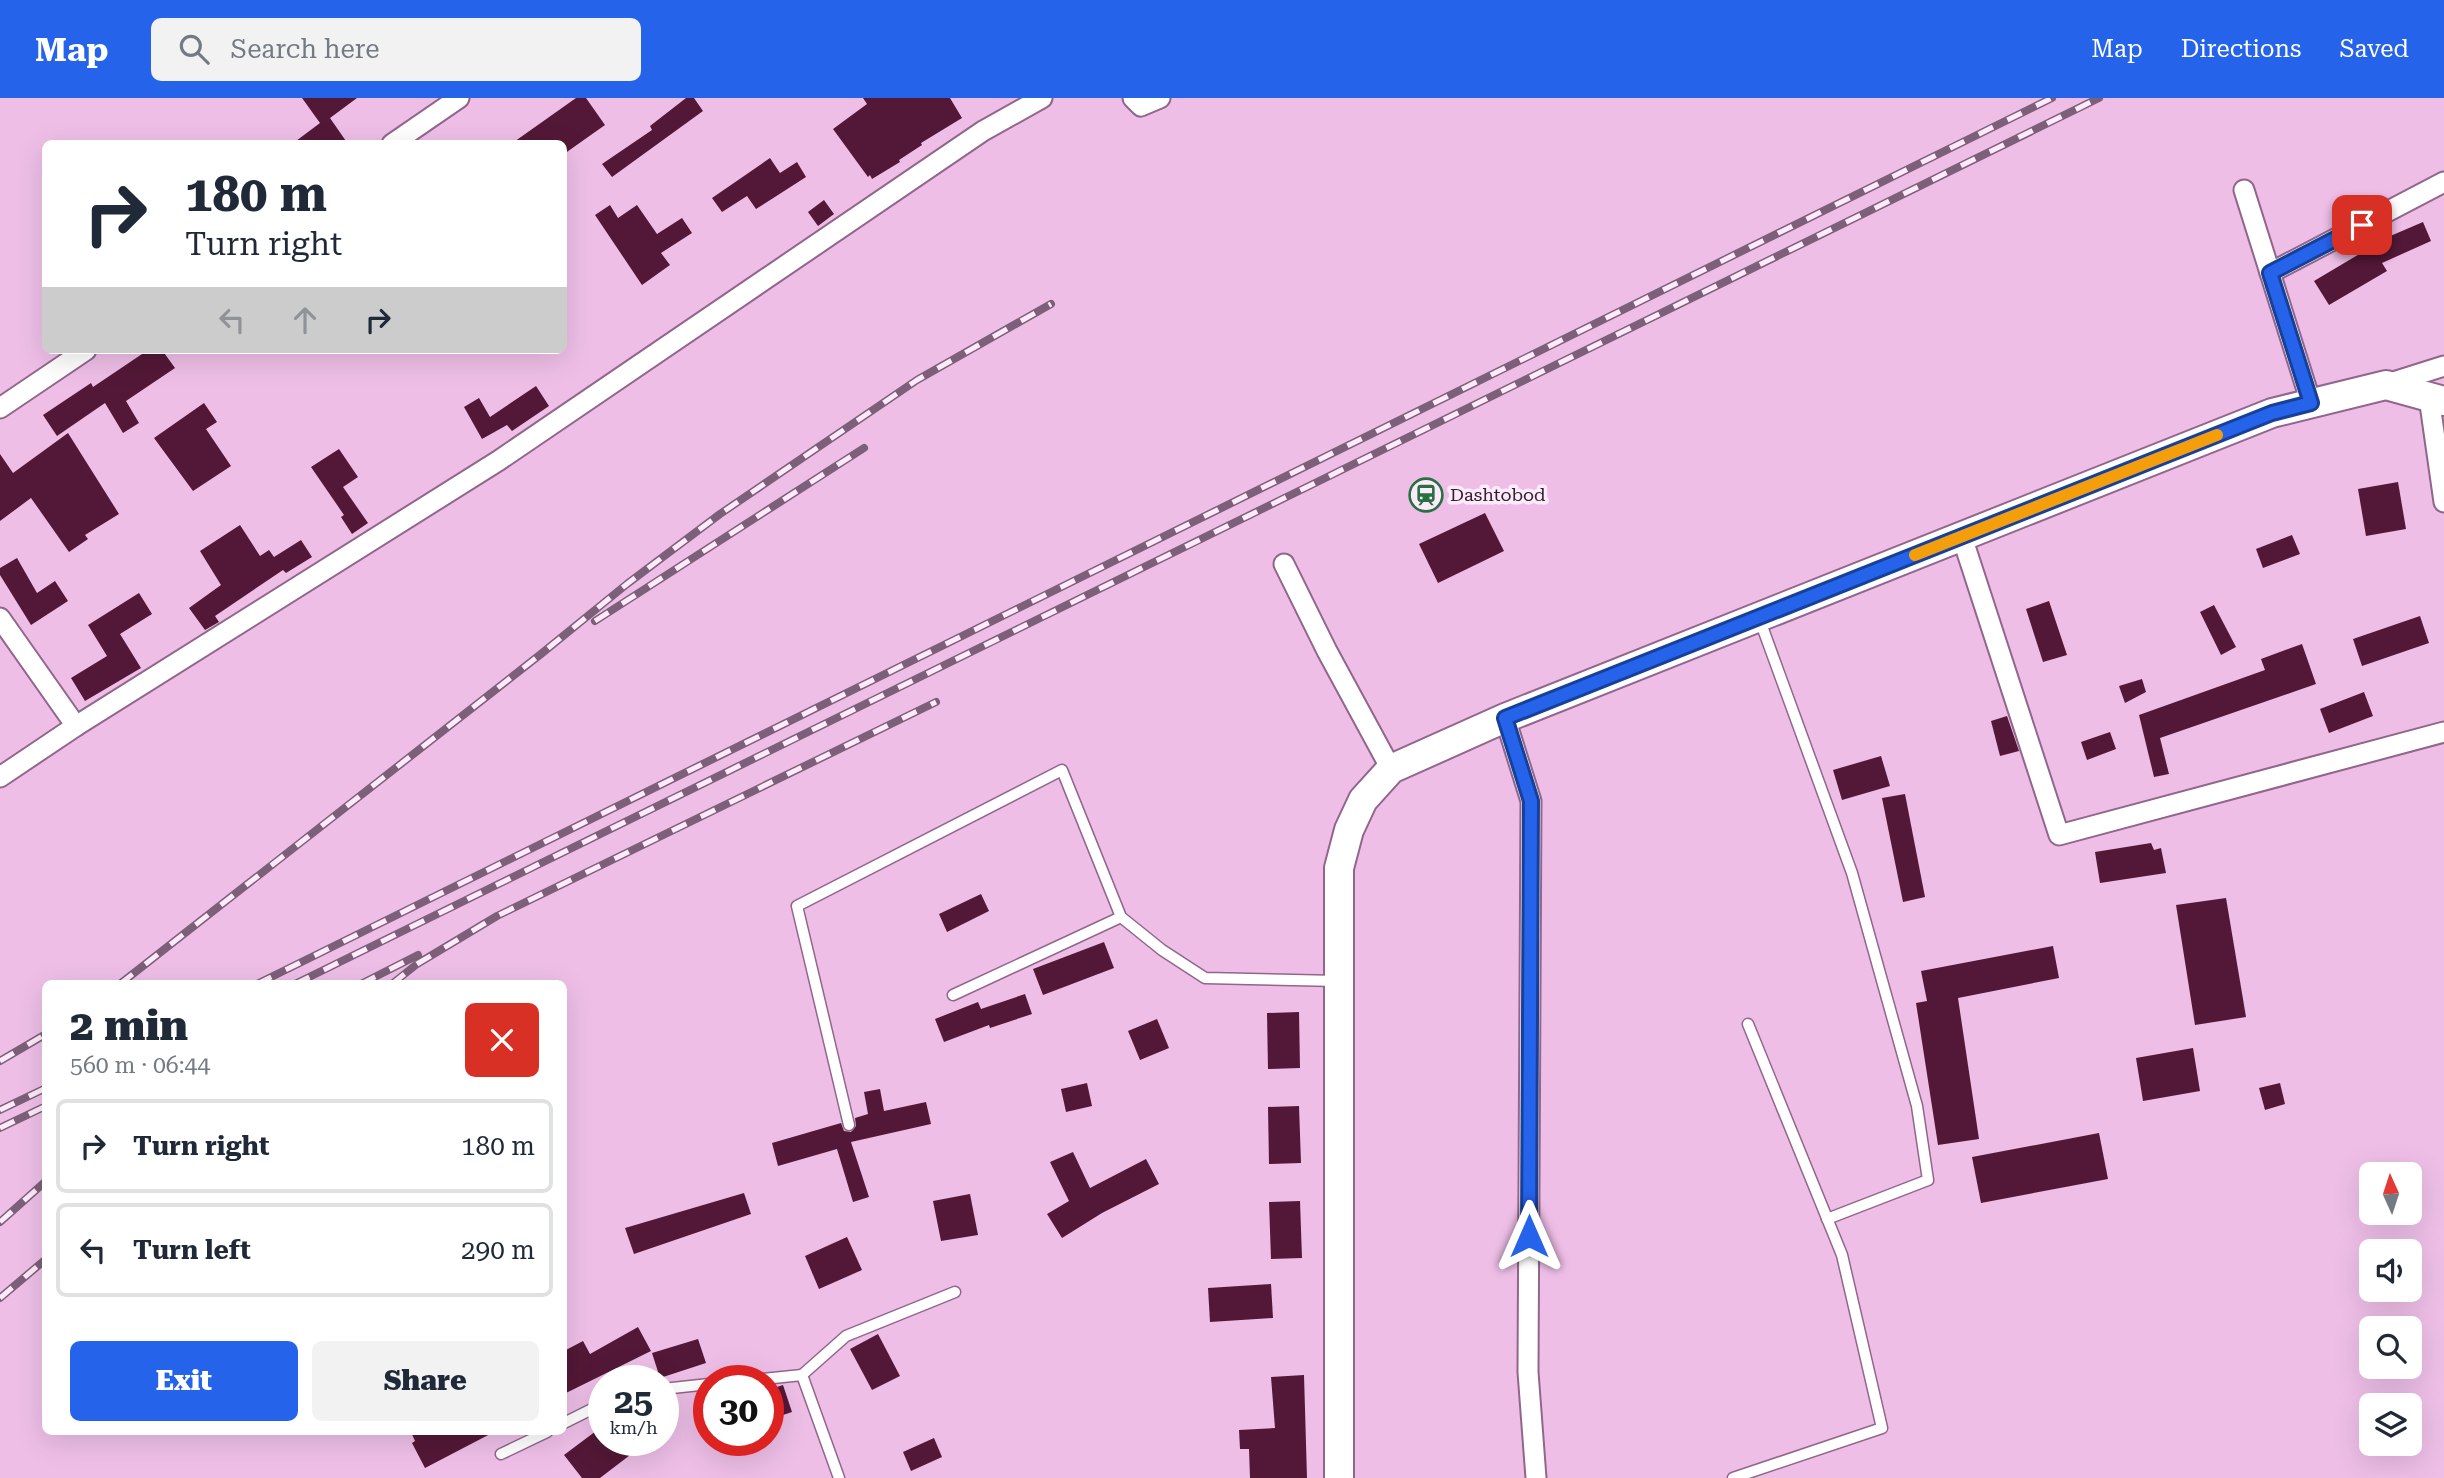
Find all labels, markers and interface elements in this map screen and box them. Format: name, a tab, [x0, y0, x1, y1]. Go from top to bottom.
search box	[151, 18, 641, 81]
text: Map	[35, 30, 109, 69]
icon: search	[175, 30, 213, 68]
text: Search here	[231, 34, 380, 64]
text: Map	[2091, 35, 2143, 63]
text: Directions	[2181, 35, 2301, 63]
text: Saved	[2339, 35, 2409, 63]
text: 180 m	[185, 166, 327, 223]
icon: right	[70, 168, 161, 259]
pin	[2332, 195, 2392, 255]
icon: arrive	[2343, 206, 2381, 244]
text: Turn right	[185, 225, 342, 263]
icon: left	[213, 301, 251, 339]
icon: ahead	[286, 301, 324, 339]
icon: right	[359, 301, 397, 339]
station icon: Dashtobod	[1407, 476, 1445, 514]
place label: Dashtobod	[1450, 484, 1546, 505]
text: 2 min	[70, 1001, 188, 1050]
button: close	[465, 1003, 539, 1077]
text: 560 m · 06:44	[70, 1052, 210, 1079]
icon: right	[74, 1127, 112, 1165]
text: Turn right	[133, 1131, 269, 1161]
text: 180 m	[461, 1131, 535, 1161]
north arrow	[2359, 1162, 2422, 1225]
map controls	[2359, 1162, 2422, 1456]
position arrow	[1492, 1199, 1566, 1273]
icon: left	[74, 1231, 112, 1269]
text: Turn left	[133, 1235, 251, 1265]
text: 290 m	[461, 1235, 535, 1265]
button: sound	[2359, 1239, 2422, 1302]
button: search	[2359, 1316, 2422, 1379]
button: Exit	[70, 1341, 298, 1421]
button: Share	[312, 1341, 539, 1421]
speed limit sign: 30	[693, 1365, 784, 1456]
text: 25	[614, 1381, 653, 1422]
button: layers	[2359, 1393, 2422, 1456]
text: km/h	[609, 1417, 658, 1438]

